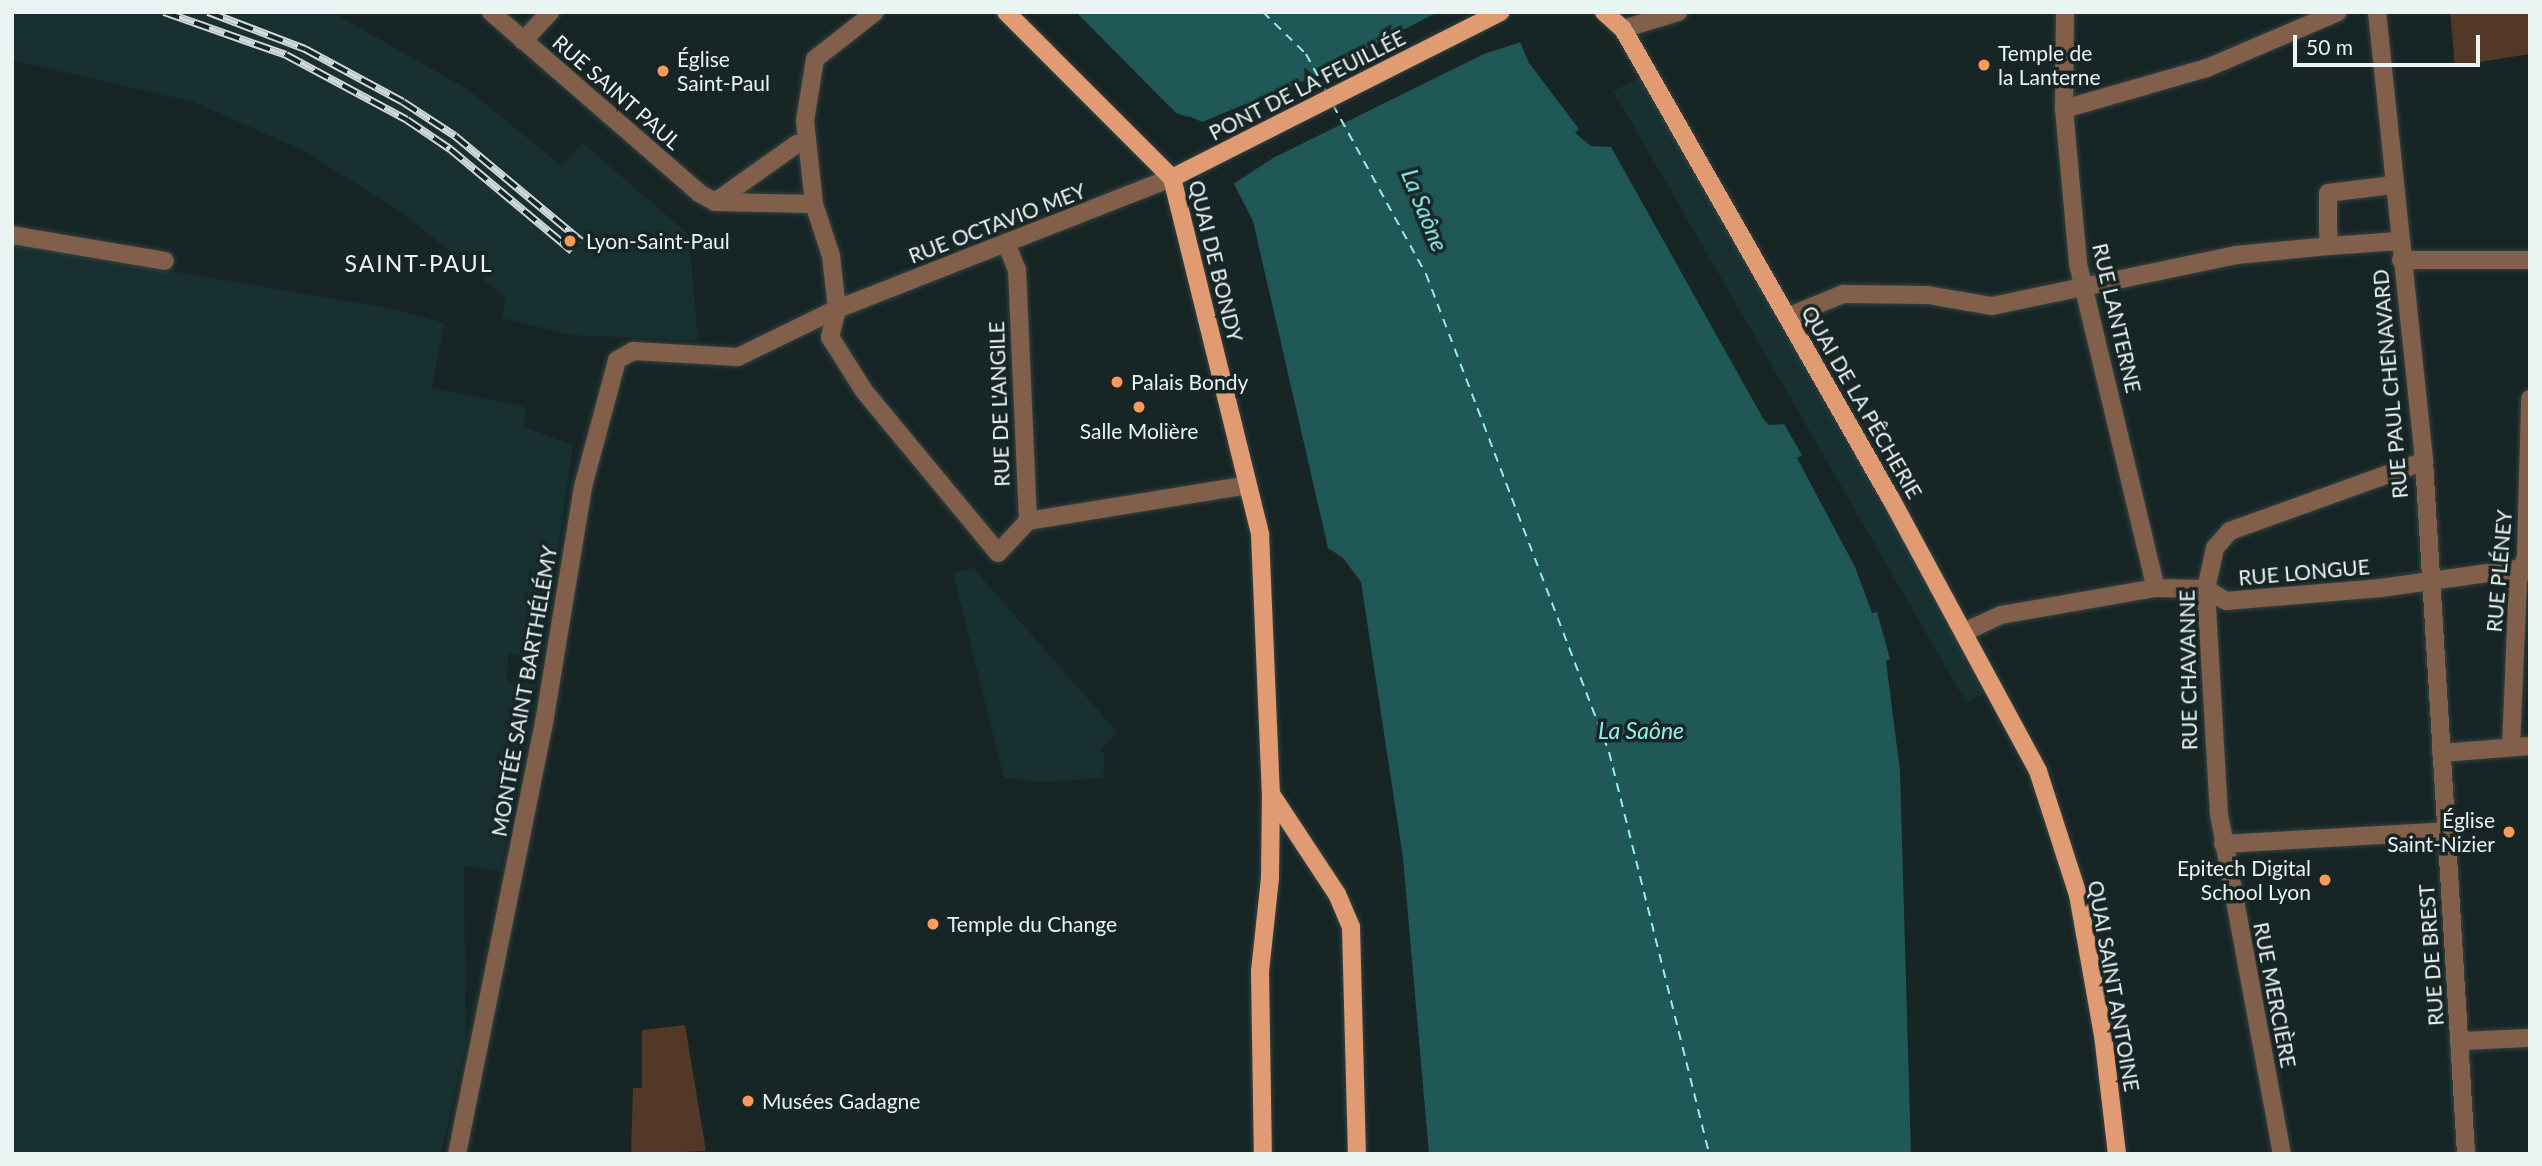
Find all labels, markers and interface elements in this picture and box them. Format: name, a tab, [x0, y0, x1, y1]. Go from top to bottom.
scale bar	[2297, 21, 2484, 65]
street label: PONT DE LA FEUILLÉE	[1204, 24, 1410, 146]
street label: RUE SAINT PAUL	[547, 29, 687, 155]
text: 50 m	[2306, 34, 2353, 59]
place label: Temple de la Lanterne	[1998, 40, 2101, 90]
place label: Église Saint-Paul	[677, 46, 770, 96]
marker: Temple de la Lanterne	[1976, 57, 1992, 73]
marker: Église Saint-Paul	[655, 63, 671, 79]
water label: La Saône	[1396, 165, 1454, 255]
street label: RUE OCTAVIO MEY	[905, 178, 1089, 268]
street label: QUAI DE BONDY	[1184, 178, 1248, 344]
place label: Lyon-Saint-Paul	[586, 228, 730, 254]
marker: Lyon-Saint-Paul	[560, 231, 580, 251]
street label: RUE LANTERNE	[2088, 241, 2146, 395]
district label: SAINT-PAUL	[346, 249, 492, 277]
street label: RUE PAUL CHENAVARD	[2367, 268, 2413, 500]
street label: QUAI DE LA PÊCHERIE	[1796, 301, 1928, 503]
street label: RUE DE L'ANGILE	[984, 321, 1014, 487]
place label: Palais Bondy	[1131, 369, 1248, 395]
marker: Palais Bondy	[1109, 374, 1125, 390]
marker: Salle Molière	[1131, 399, 1147, 415]
place label: Salle Molière	[1080, 418, 1198, 444]
street label: RUE PLÉNEY	[2481, 509, 2517, 633]
street label: MONTÉE SAINT BARTHÉLÉMY	[486, 543, 562, 839]
street label: RUE LONGUE	[2237, 554, 2371, 590]
street label: RUE CHAVANNE	[2174, 589, 2202, 751]
water label: La Saône	[1598, 716, 1684, 744]
place label: Église Saint-Nizier	[2387, 807, 2495, 857]
marker: Église Saint-Nizier	[2501, 824, 2517, 840]
place label: Epitech Digital School Lyon	[2177, 855, 2311, 905]
marker: Epitech Digital School Lyon	[2317, 872, 2333, 888]
street label: QUAI SAINT ANTOINE	[2083, 878, 2145, 1094]
street label: RUE DE BREST	[2413, 883, 2449, 1027]
place label: Temple du Change	[947, 911, 1117, 937]
marker: Temple du Change	[925, 916, 941, 932]
street label: RUE MERCIÈRE	[2249, 920, 2301, 1070]
place label: Musées Gadagne	[762, 1088, 920, 1114]
marker: Musées Gadagne	[740, 1093, 756, 1109]

